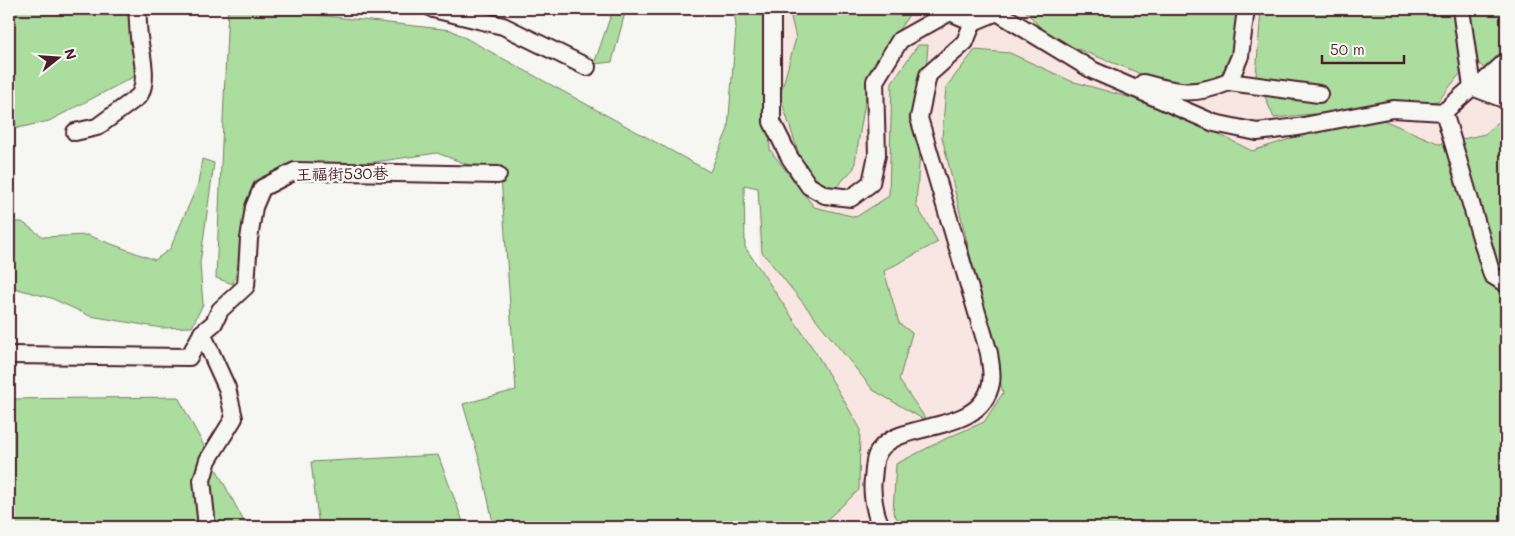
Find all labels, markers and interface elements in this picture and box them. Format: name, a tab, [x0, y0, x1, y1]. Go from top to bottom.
north arrow	[32, 32, 82, 82]
scale bar	[1322, 32, 1405, 64]
text: 50 m	[1330, 39, 1365, 59]
text: N	[60, 46, 82, 62]
street label: 王福街530巷	[296, 162, 388, 184]

